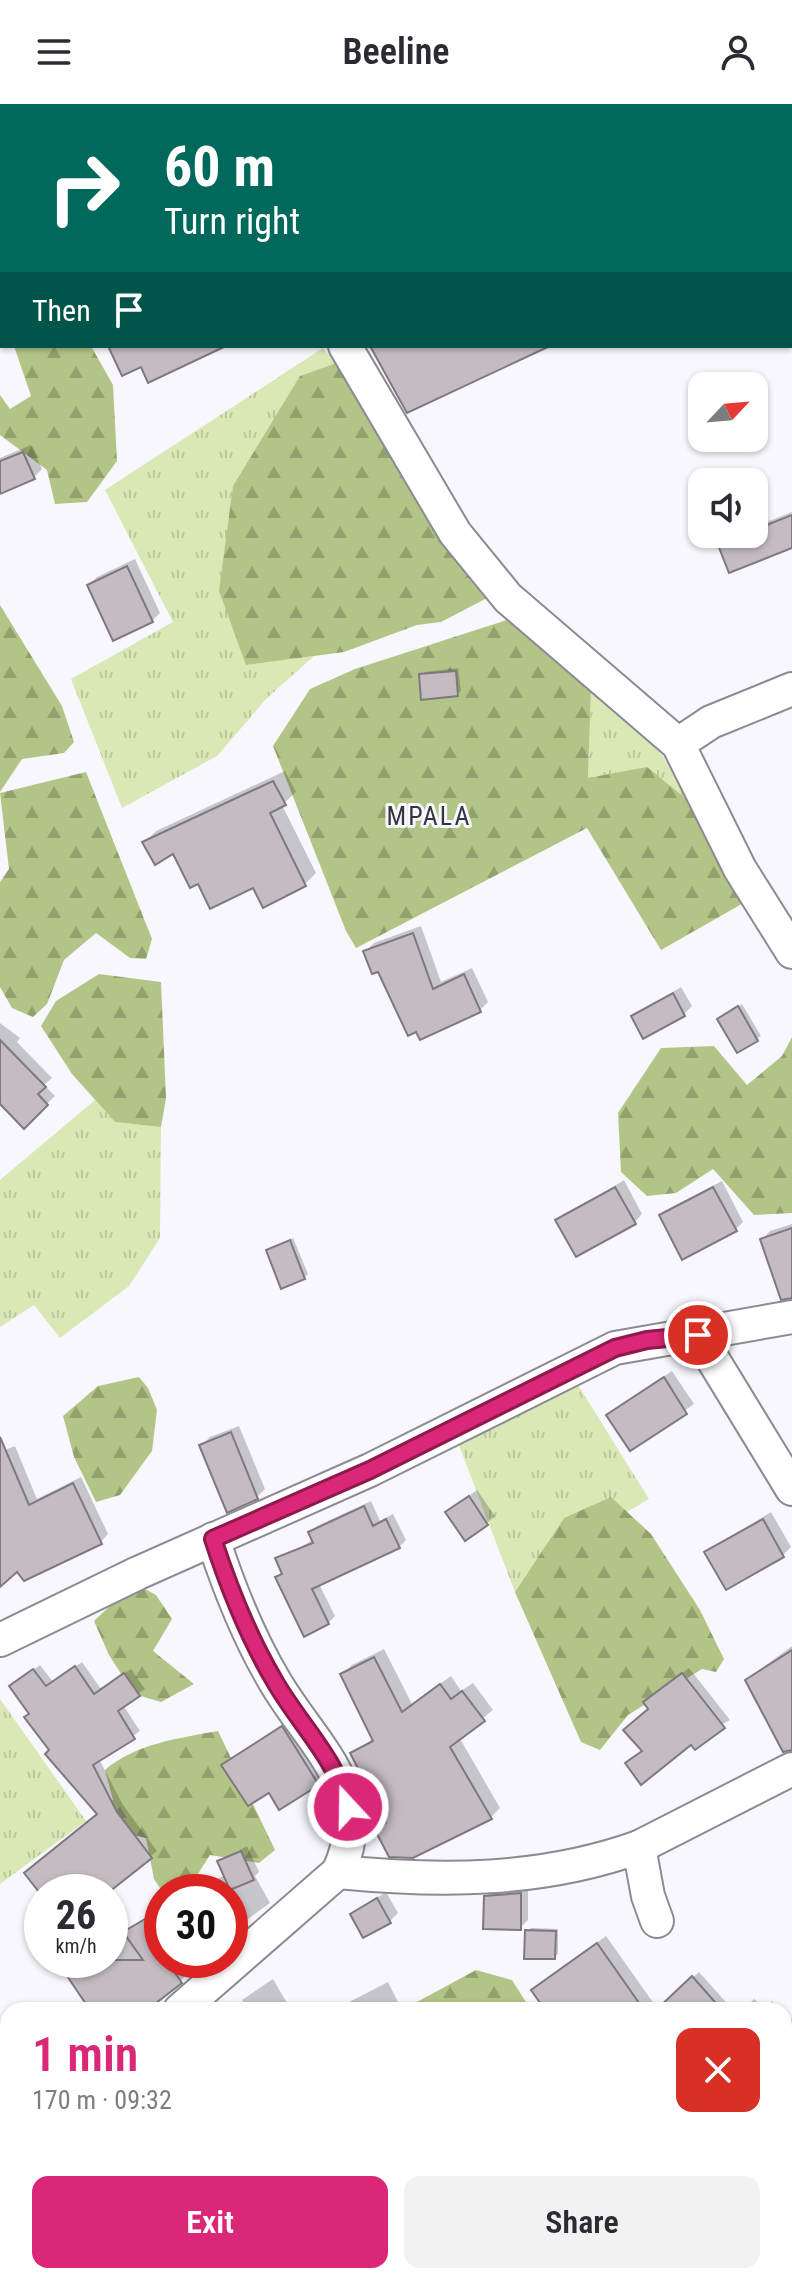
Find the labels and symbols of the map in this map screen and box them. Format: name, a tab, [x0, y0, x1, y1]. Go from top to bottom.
north arrow	[688, 372, 768, 452]
district label: MPALA	[387, 801, 471, 831]
pin	[664, 1301, 732, 1369]
position arrow	[306, 1765, 390, 1849]
speed limit sign: 30	[144, 1874, 248, 1978]

